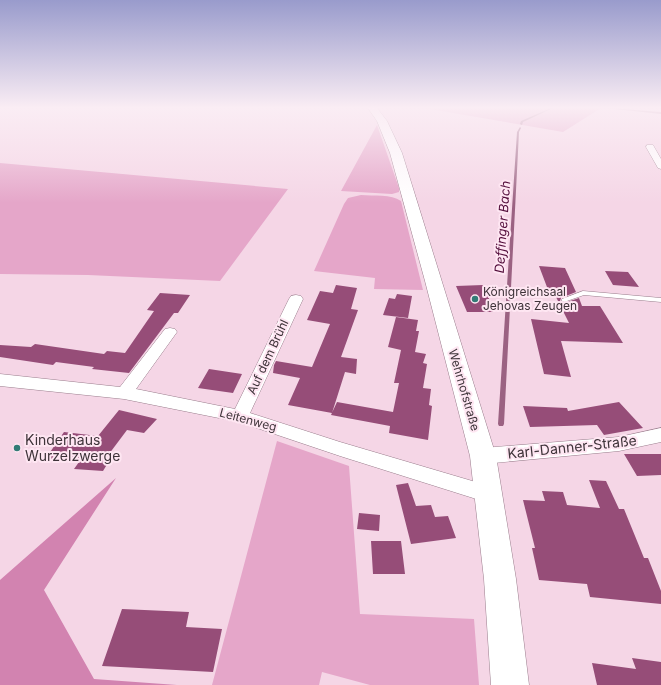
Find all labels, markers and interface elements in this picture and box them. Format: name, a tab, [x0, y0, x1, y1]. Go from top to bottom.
water label: Deffinger Bach	[491, 180, 513, 274]
place label: Königreichsaal Jehovas Zeugen	[483, 284, 577, 313]
marker: Königreichsaal Jehovas Zeugen	[470, 294, 480, 304]
street label: Auf dem Brühl	[244, 317, 291, 397]
street label: Wehrhofstraße	[446, 347, 483, 432]
street label: Leitenweg	[218, 405, 278, 434]
place label: Kinderhaus Wurzelzwerge	[25, 431, 120, 464]
street label: Karl-Danner-Straße	[506, 431, 637, 462]
marker: Kinderhaus Wurzelzwerge	[12, 443, 22, 453]

